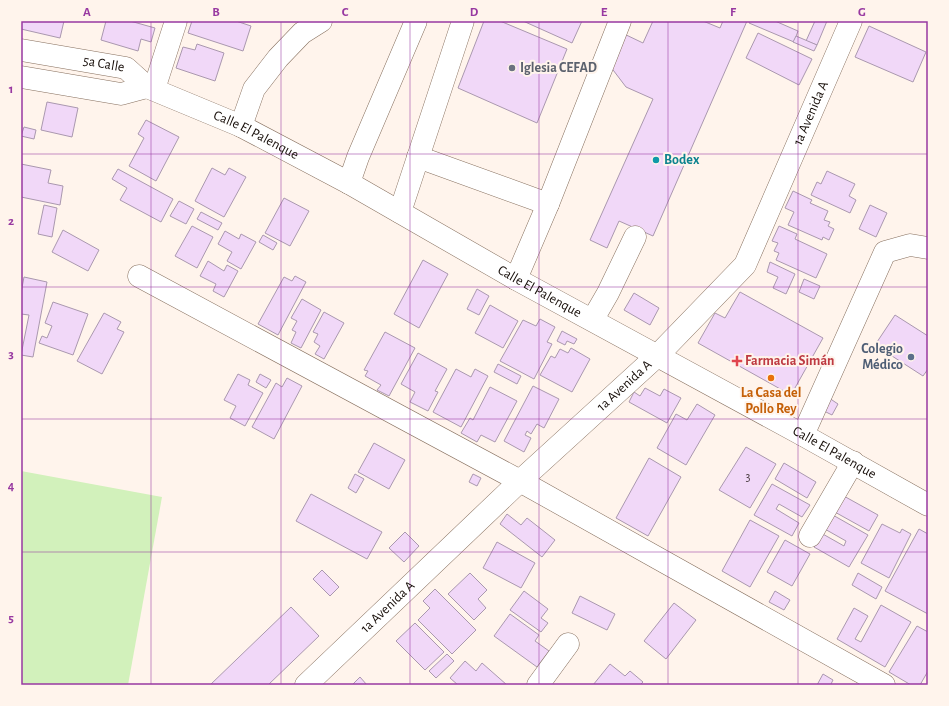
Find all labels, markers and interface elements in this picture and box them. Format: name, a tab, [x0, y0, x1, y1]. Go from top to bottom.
text: A	[83, 6, 91, 19]
text: B	[212, 6, 220, 19]
text: C	[342, 6, 349, 19]
text: D	[470, 6, 479, 19]
text: E	[601, 6, 608, 19]
text: F	[730, 6, 737, 19]
text: G	[858, 6, 866, 19]
street label: 5a Calle	[82, 54, 126, 75]
place label: Iglesia CEFAD	[520, 61, 597, 75]
marker: Iglesia CEFAD	[507, 63, 517, 73]
street label: 1a Avenida A	[791, 79, 831, 148]
text: 1	[9, 83, 13, 96]
street label: Calle El Palenque	[211, 108, 301, 162]
place label: Bodex	[664, 153, 700, 167]
marker: Bodex	[651, 155, 661, 165]
text: 2	[8, 215, 14, 228]
street label: Calle El Palenque	[495, 263, 584, 320]
place label: Colegio Médico	[861, 342, 903, 372]
text: 3	[8, 348, 14, 361]
marker: Colegio Médico	[906, 352, 916, 362]
place label: Farmacia Simán	[745, 354, 834, 368]
marker: Farmacia Simán	[732, 356, 742, 366]
street label: 1a Avenida A	[594, 358, 654, 414]
marker: La Casa del Pollo Rey	[766, 373, 776, 383]
place label: La Casa del Pollo Rey	[741, 386, 801, 416]
street label: Calle El Palenque	[790, 424, 879, 481]
house number: 3	[746, 471, 751, 483]
text: 4	[8, 480, 15, 493]
street label: 1a Avenida A	[358, 578, 417, 636]
text: 5	[8, 612, 14, 625]

